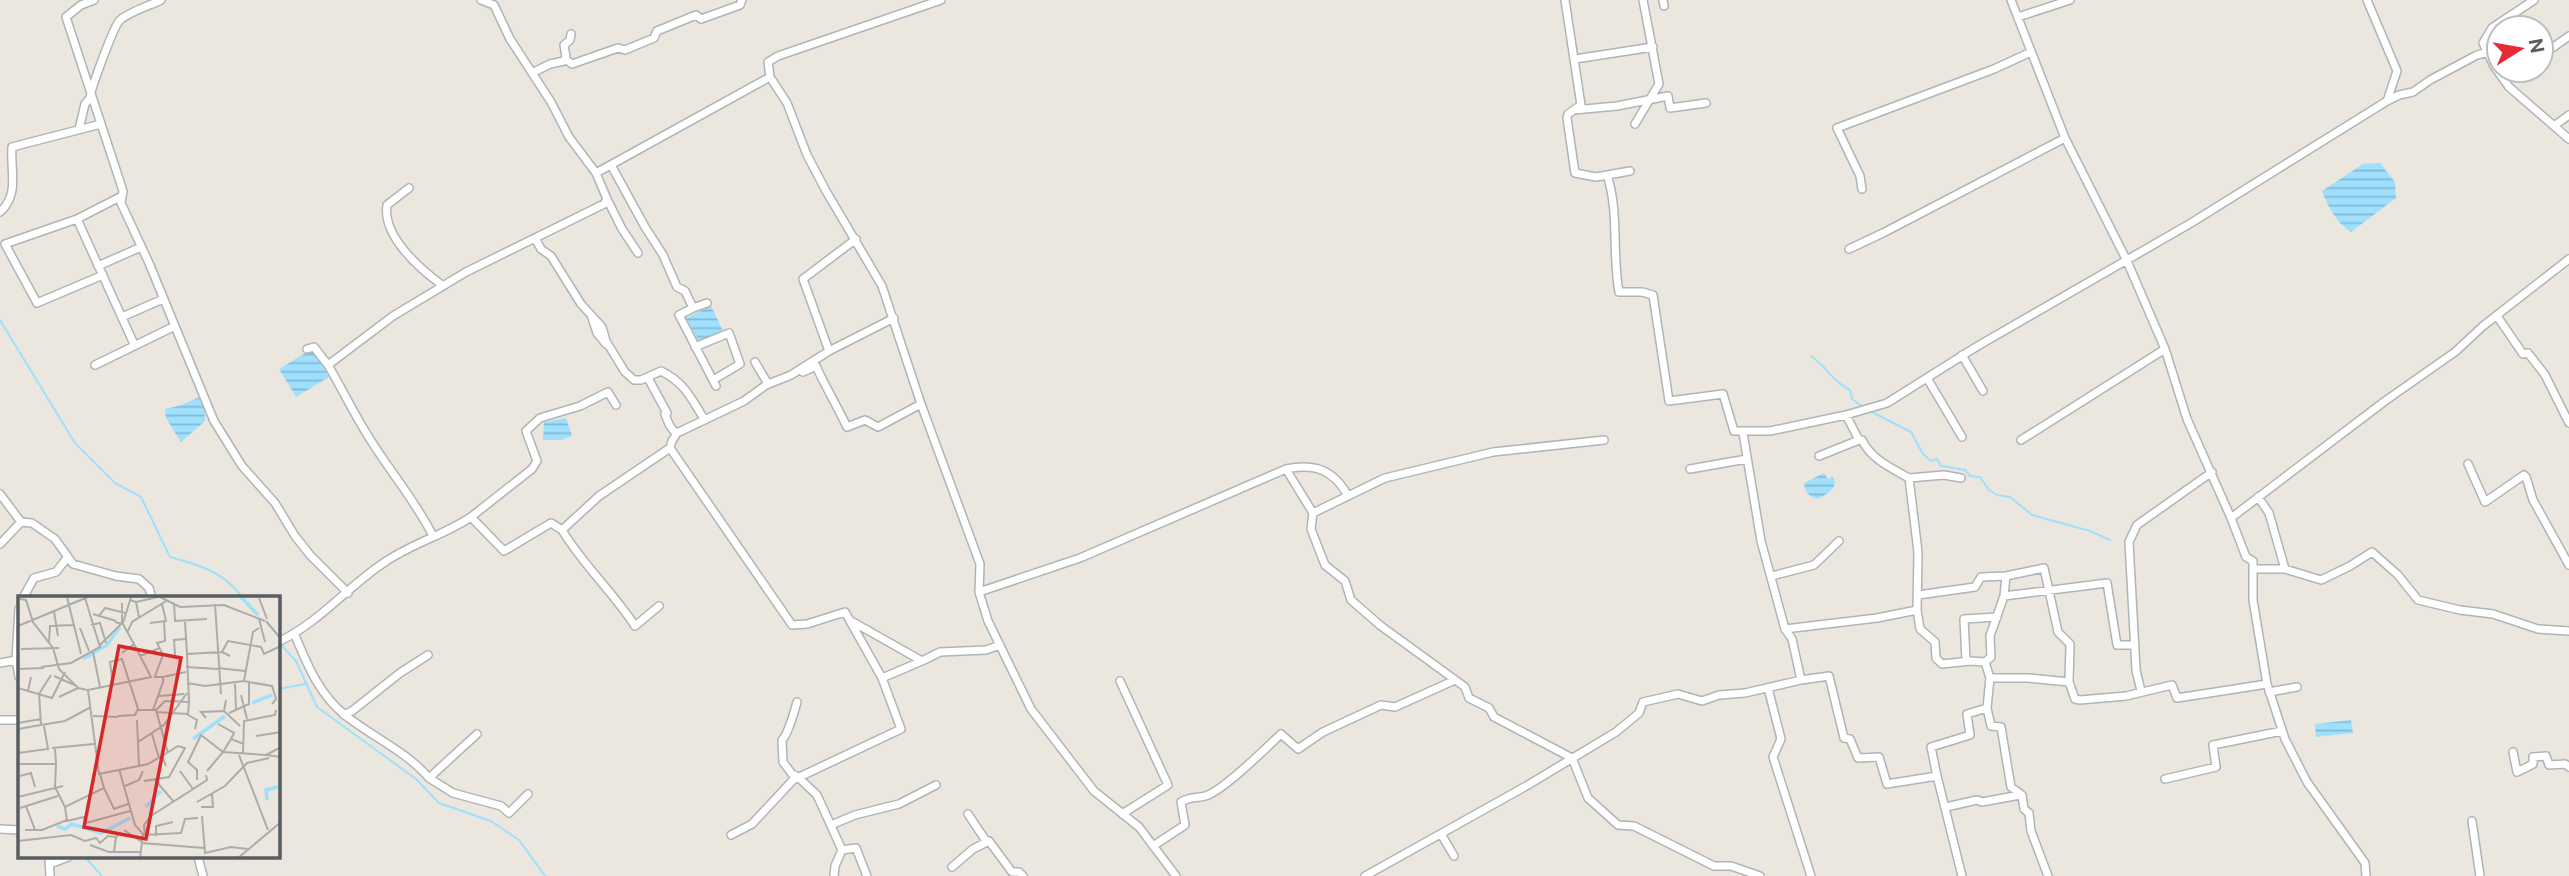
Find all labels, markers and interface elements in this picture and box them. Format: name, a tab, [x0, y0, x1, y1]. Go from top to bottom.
north arrow	[2485, 14, 2555, 84]
text: N	[2524, 36, 2549, 55]
inset map	[18, 596, 280, 858]

